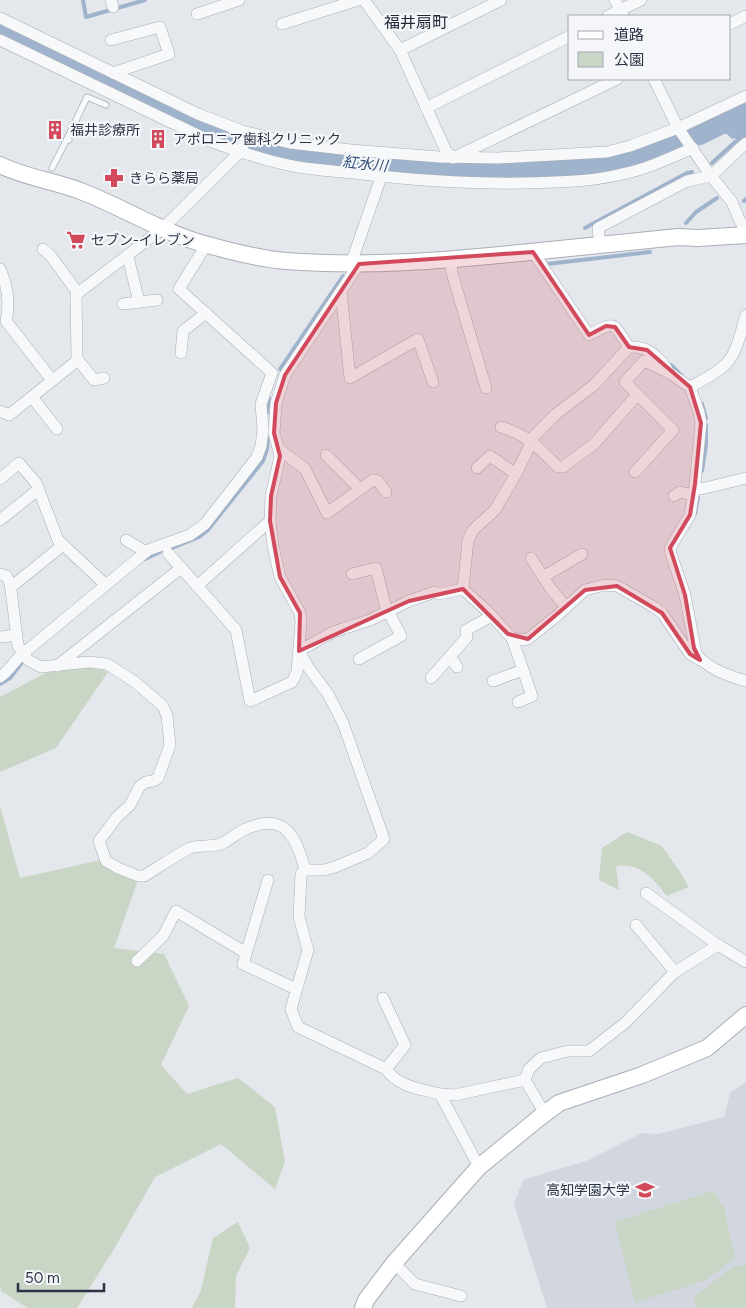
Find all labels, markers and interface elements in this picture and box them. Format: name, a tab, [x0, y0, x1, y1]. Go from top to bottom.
district label: 福井扇町	[384, 13, 448, 32]
legend	[568, 15, 731, 80]
text: 道路	[614, 26, 644, 44]
text: 公園	[614, 51, 644, 69]
building icon: 福井診療所	[44, 119, 66, 141]
place label: 福井診療所	[70, 122, 140, 139]
building icon: アポロニア歯科クリニック	[147, 128, 169, 150]
place label: アポロニア歯科クリニック	[173, 131, 341, 148]
water label: 紅水川	[342, 153, 390, 176]
pharmacy icon: きらら薬局	[103, 167, 125, 189]
place label: きらら薬局	[129, 170, 199, 187]
supermarket icon: セブン-イレブン	[65, 229, 87, 251]
place label: セブン-イレブン	[91, 232, 195, 249]
school or university icon: 高知学園大学	[634, 1179, 656, 1201]
place label: 高知学園大学	[546, 1182, 630, 1199]
scale bar	[18, 1260, 104, 1292]
text: 50 m	[25, 1269, 60, 1287]

